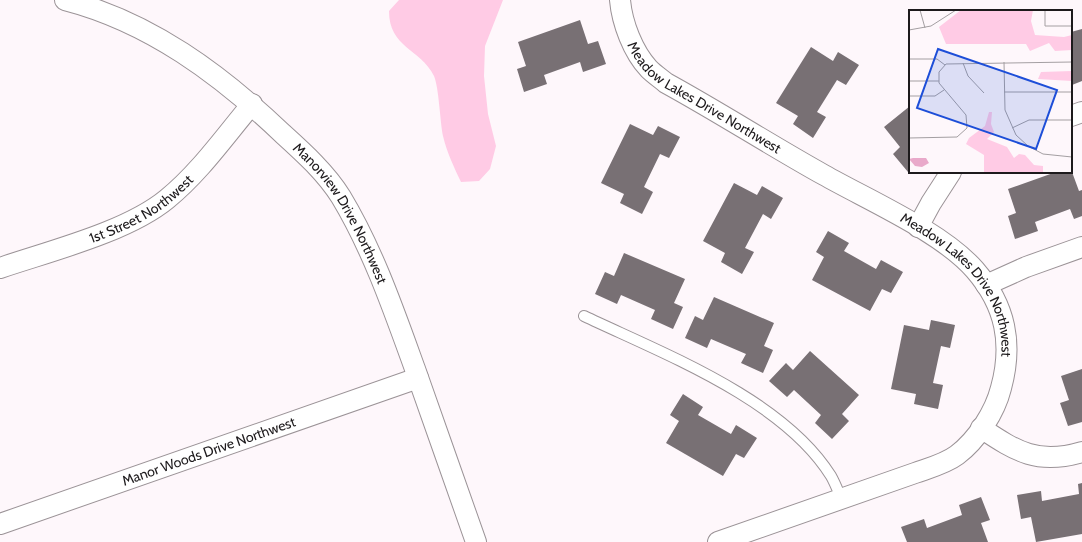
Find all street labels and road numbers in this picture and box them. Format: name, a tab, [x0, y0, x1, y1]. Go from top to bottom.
street label: Meadow Lakes Drive Northwest	[624, 38, 785, 158]
street label: Manorview Drive Northwest	[289, 139, 391, 287]
street label: 1st Street Northwest	[87, 171, 197, 247]
street label: Meadow Lakes Drive Northwest	[897, 209, 1016, 358]
street label: Manor Woods Drive Northwest	[120, 412, 298, 490]

